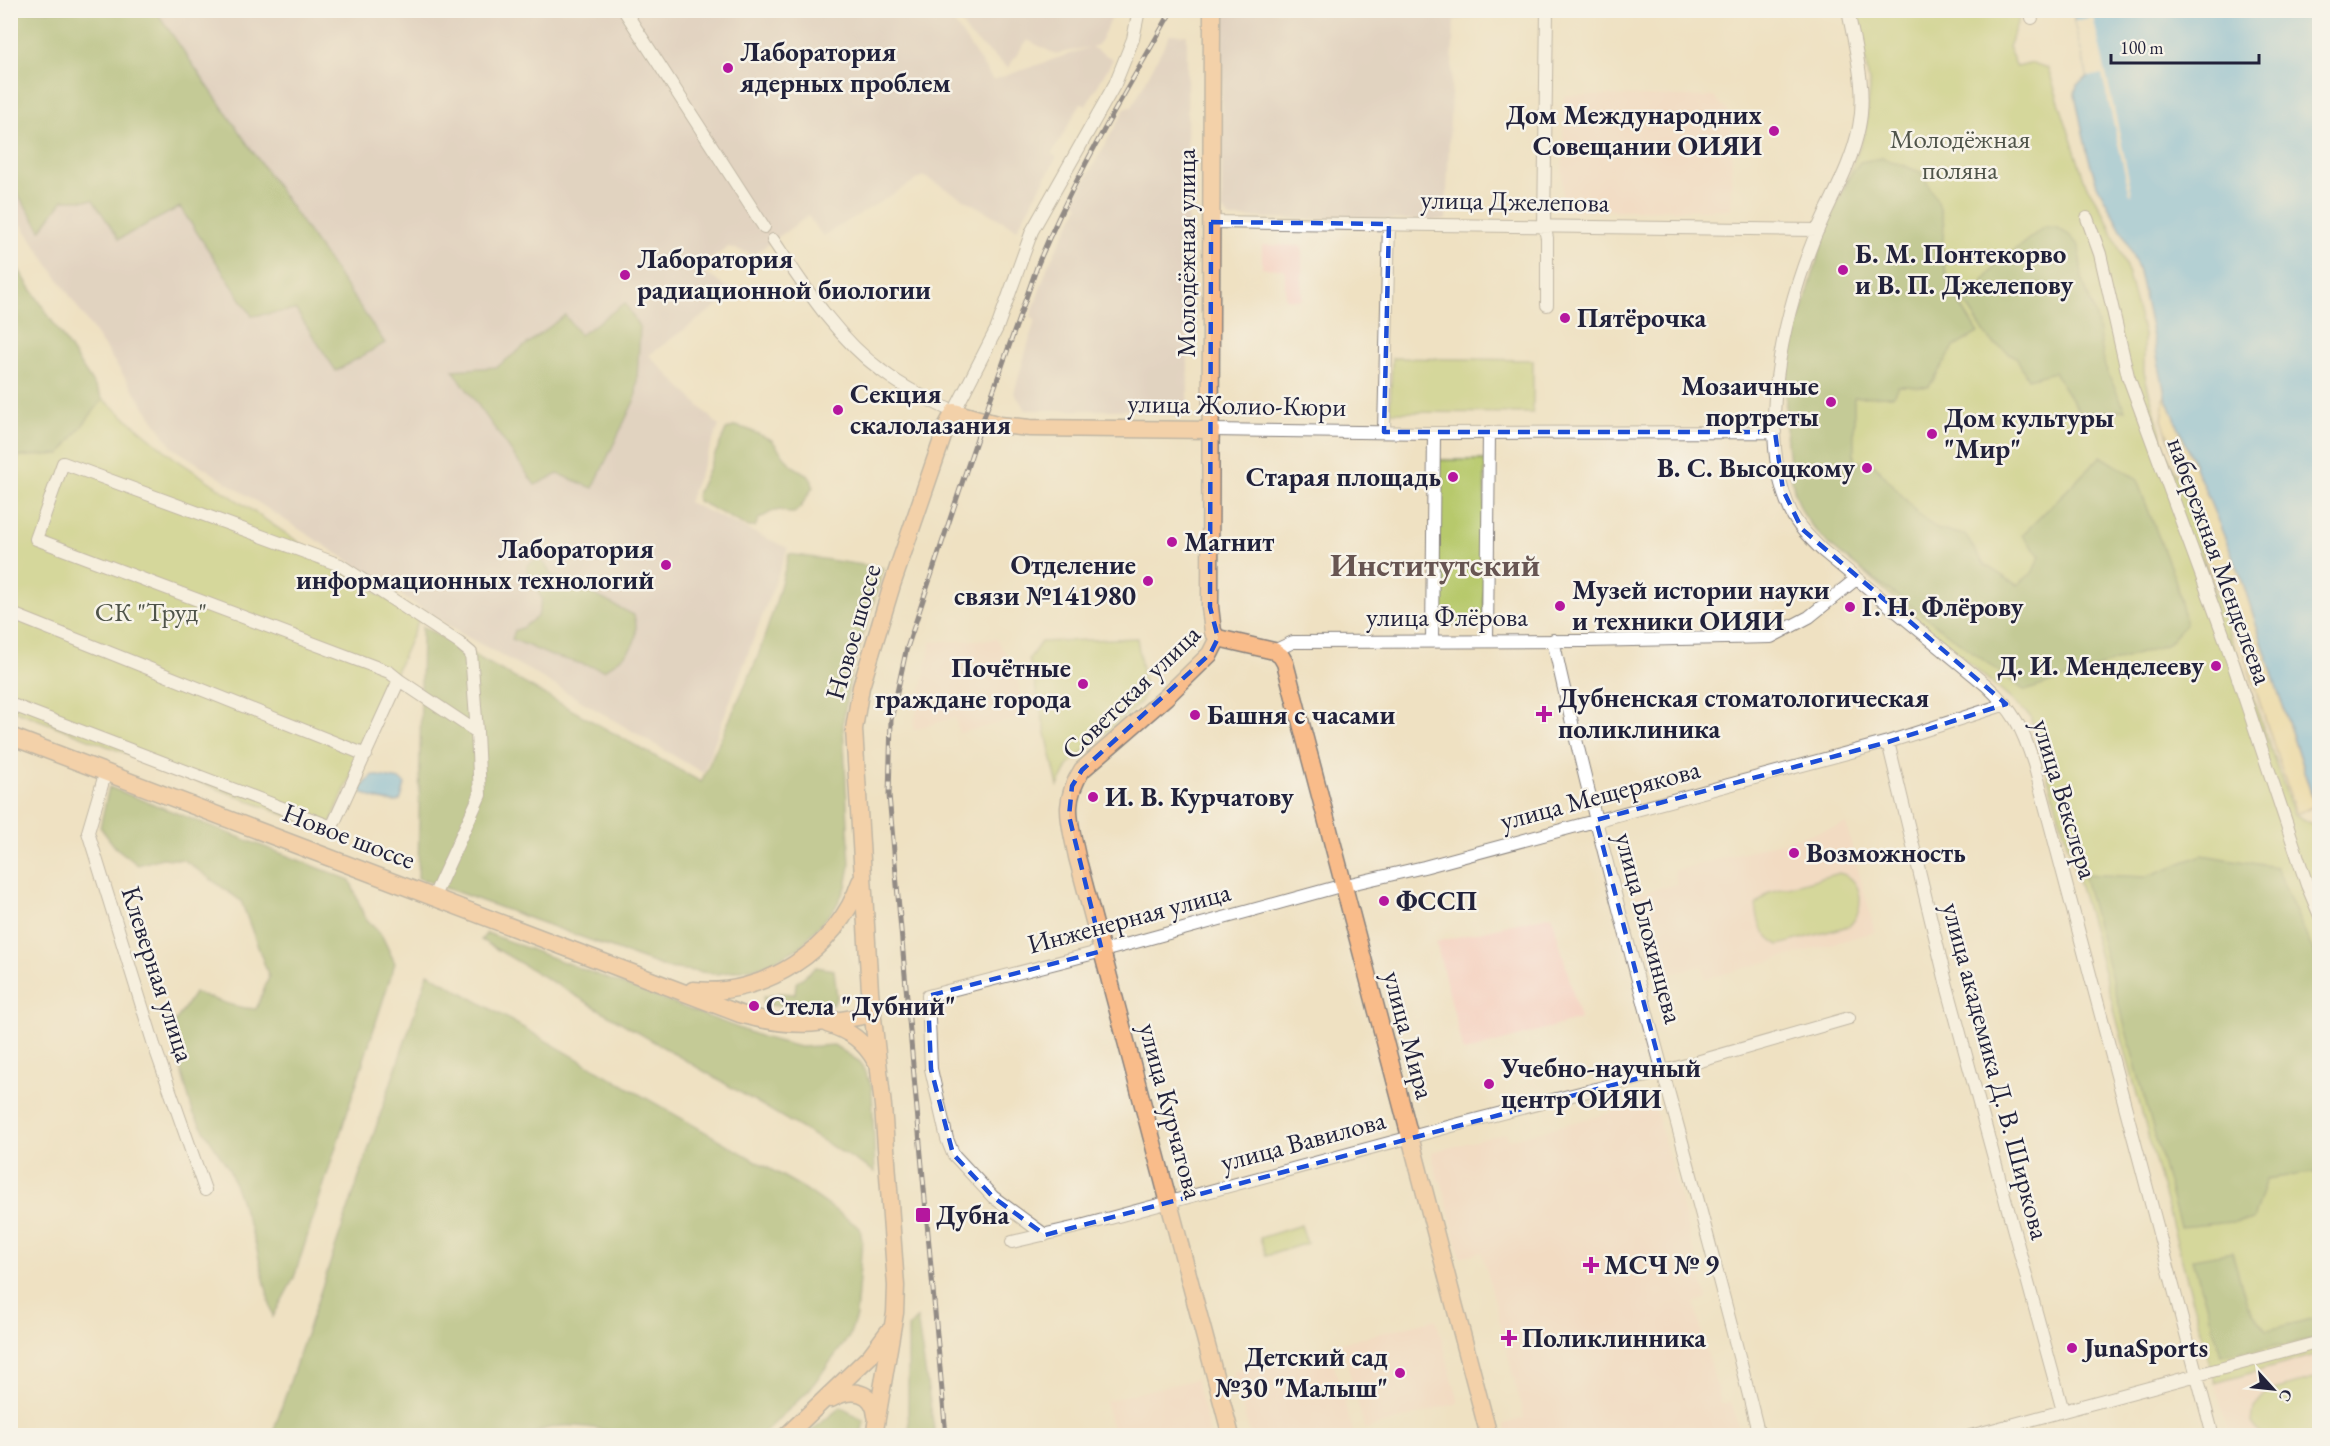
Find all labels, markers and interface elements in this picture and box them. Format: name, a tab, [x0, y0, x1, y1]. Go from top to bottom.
scale bar	[2111, 27, 2260, 65]
place label: Лаборатория ядерных проблем	[739, 34, 951, 100]
text: 100 m	[2120, 36, 2164, 59]
marker: Лаборатория ядерных проблем	[721, 61, 735, 75]
place label: Дом Международних Совещании ОИЯИ	[1506, 97, 1762, 163]
park label: Молодёжная поляна	[1890, 121, 2030, 187]
marker: Дом Международних Совещании ОИЯИ	[1767, 124, 1781, 138]
street label: Молодёжная улица	[1168, 148, 1203, 357]
street label: улица Джелепова	[1420, 181, 1610, 220]
place label: Б. М. Понтекорво и В. П. Джелепову	[1855, 236, 2074, 302]
place label: Лаборатория радиационной биологии	[637, 241, 931, 307]
marker: Б. М. Понтекорво и В. П. Джелепову	[1836, 263, 1850, 277]
marker: Лаборатория радиационной биологии	[618, 268, 632, 282]
place label: Пятёрочка	[1577, 300, 1706, 335]
marker: Пятёрочка	[1558, 311, 1572, 325]
place label: Мозаичные портреты	[1681, 368, 1819, 434]
place label: Секция скалолазания	[850, 376, 1011, 442]
street label: улица Жолио-Кюри	[1127, 385, 1347, 424]
marker: Мозаичные портреты	[1824, 395, 1838, 409]
place label: Дом культуры "Мир"	[1944, 400, 2114, 466]
marker: Секция скалолазания	[831, 403, 845, 417]
marker: Дом культуры "Мир"	[1925, 427, 1939, 441]
street label: набережная Менделеева	[2160, 433, 2282, 689]
place label: В. С. Высоцкому	[1657, 450, 1856, 485]
place label: Старая площадь	[1246, 459, 1441, 494]
marker: В. С. Высоцкому	[1860, 461, 1874, 475]
marker: Старая площадь	[1446, 470, 1460, 484]
place label: Магнит	[1184, 524, 1274, 559]
place label: Лаборатория информационных технологий	[296, 531, 654, 597]
marker: Магнит	[1165, 535, 1179, 549]
district label: Институтский	[1330, 543, 1540, 586]
place label: Отделение связи №141980	[954, 547, 1136, 613]
marker: Лаборатория информационных технологий	[659, 558, 673, 572]
street label: Новое шоссе	[816, 560, 889, 704]
place label: Музей истории науки и техники ОИЯИ	[1572, 572, 1830, 638]
marker: Отделение связи №141980	[1141, 574, 1155, 588]
place label: Г. Н. Флёрову	[1862, 589, 2024, 624]
park label: СК "Труд"	[95, 594, 207, 629]
street label: улица Флёрова	[1366, 599, 1528, 634]
marker: Музей истории науки и техники ОИЯИ	[1553, 599, 1567, 613]
marker: Г. Н. Флёрову	[1843, 600, 1857, 614]
street label: Советская улица	[1054, 616, 1208, 767]
place label: Д. И. Менделееву	[1997, 648, 2205, 683]
place label: Почётные граждане города	[875, 650, 1071, 716]
marker: Д. И. Менделееву	[2209, 659, 2223, 673]
marker: Почётные граждане города	[1076, 677, 1090, 691]
place label: Дубненская стоматологическая поликлиника	[1558, 680, 1929, 746]
place label: Башня с часами	[1207, 697, 1395, 732]
marker: Дубненская стоматологическая поликлиника	[1535, 705, 1553, 723]
marker: Башня с часами	[1188, 708, 1202, 722]
street label: улица Векслера	[2025, 715, 2106, 883]
street label: улица Мещерякова	[1496, 751, 1704, 838]
place label: И. В. Курчатову	[1105, 779, 1295, 814]
marker: И. В. Курчатову	[1086, 790, 1100, 804]
street label: Новое шоссе	[278, 794, 421, 877]
street label: улица Блохинцева	[1607, 829, 1692, 1027]
place label: Возможность	[1806, 835, 1966, 870]
marker: Возможность	[1787, 846, 1801, 860]
street label: Инженерная улица	[1024, 874, 1234, 961]
street label: Клеверная улица	[114, 882, 203, 1066]
place label: ФССП	[1396, 883, 1477, 918]
marker: ФССП	[1377, 894, 1391, 908]
street label: улица академика Д. В. Ширкова	[1935, 899, 2058, 1243]
street label: улица Мира	[1376, 967, 1443, 1103]
place label: Стела "Дубний"	[766, 988, 956, 1023]
marker: Стела "Дубний"	[747, 999, 761, 1013]
street label: улица Курчатова	[1131, 1019, 1212, 1203]
place label: Учебно-научный центр ОИЯИ	[1500, 1050, 1701, 1116]
marker: Учебно-научный центр ОИЯИ	[1482, 1077, 1496, 1091]
street label: улица Вавилова	[1217, 1102, 1389, 1179]
place label: Дубна	[936, 1197, 1009, 1232]
marker: Дубна	[914, 1206, 932, 1224]
place label: МСЧ № 9	[1604, 1247, 1719, 1282]
marker: МСЧ № 9	[1582, 1256, 1600, 1274]
place label: Поликлинника	[1522, 1320, 1706, 1355]
marker: Поликлинника	[1500, 1329, 1518, 1347]
place label: JunaSports	[2081, 1330, 2208, 1365]
place label: Детский сад №30 "Малыш"	[1215, 1339, 1388, 1405]
marker: JunaSports	[2065, 1341, 2079, 1355]
north arrow	[2243, 1359, 2303, 1419]
marker: Детский сад №30 "Малыш"	[1393, 1366, 1407, 1380]
text: С	[2274, 1386, 2298, 1405]

